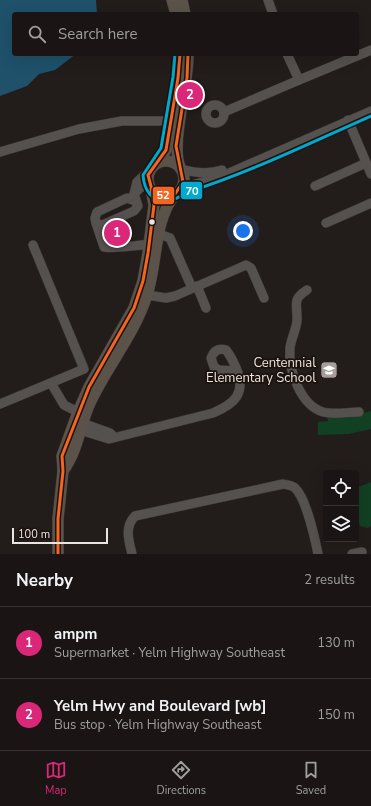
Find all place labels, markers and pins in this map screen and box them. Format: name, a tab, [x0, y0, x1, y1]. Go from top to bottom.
pin: 2	[177, 80, 203, 110]
unlabelled marker	[147, 217, 157, 227]
pin: 1	[104, 218, 130, 248]
place label: Centennial Elementary School	[206, 354, 316, 387]
school or university icon: Centennial Elementary School	[319, 360, 339, 380]

